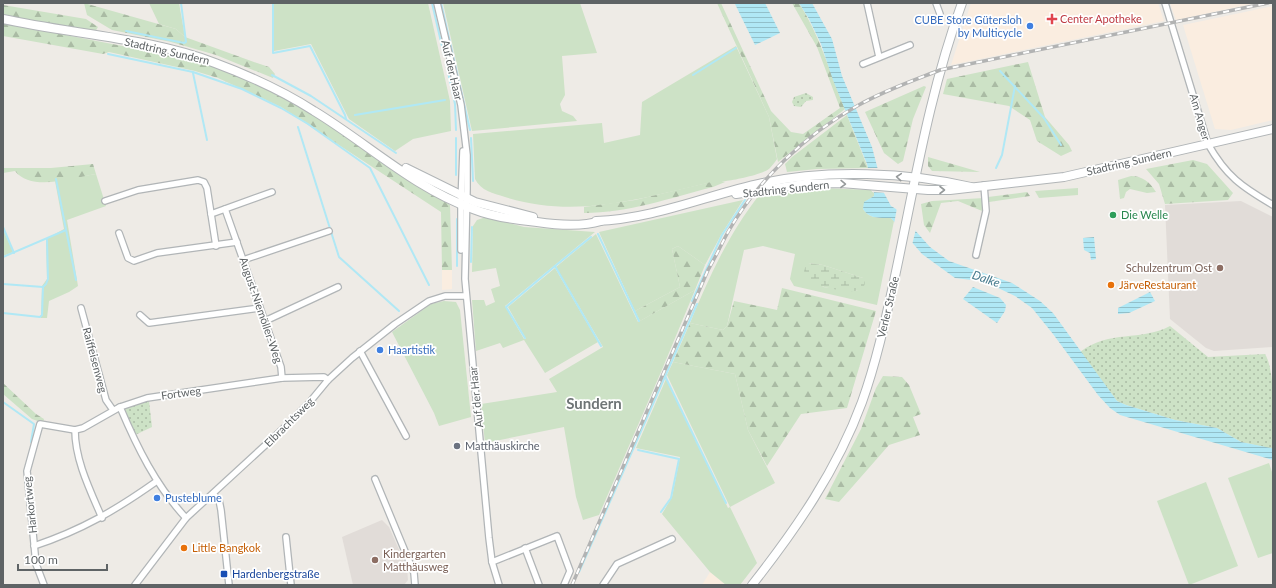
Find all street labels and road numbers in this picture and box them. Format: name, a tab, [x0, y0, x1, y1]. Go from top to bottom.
street label: Stadtring Sundern	[123, 34, 211, 67]
street label: Auf der Haar	[439, 38, 466, 101]
street label: Am Anger	[1188, 92, 1213, 142]
street label: Stadtring Sundern	[1085, 145, 1173, 178]
street label: Stadtring Sundern	[742, 178, 830, 200]
street label: August-Niemöller-Weg	[237, 255, 286, 365]
street label: Verler Straße	[874, 275, 901, 339]
street label: Raiffeisenweg	[80, 326, 111, 394]
street label: Auf der Haar	[466, 366, 485, 428]
street label: Fortweg	[160, 383, 202, 402]
street label: Elbrachtsweg	[261, 394, 316, 449]
street label: Harkortweg	[20, 476, 39, 534]

